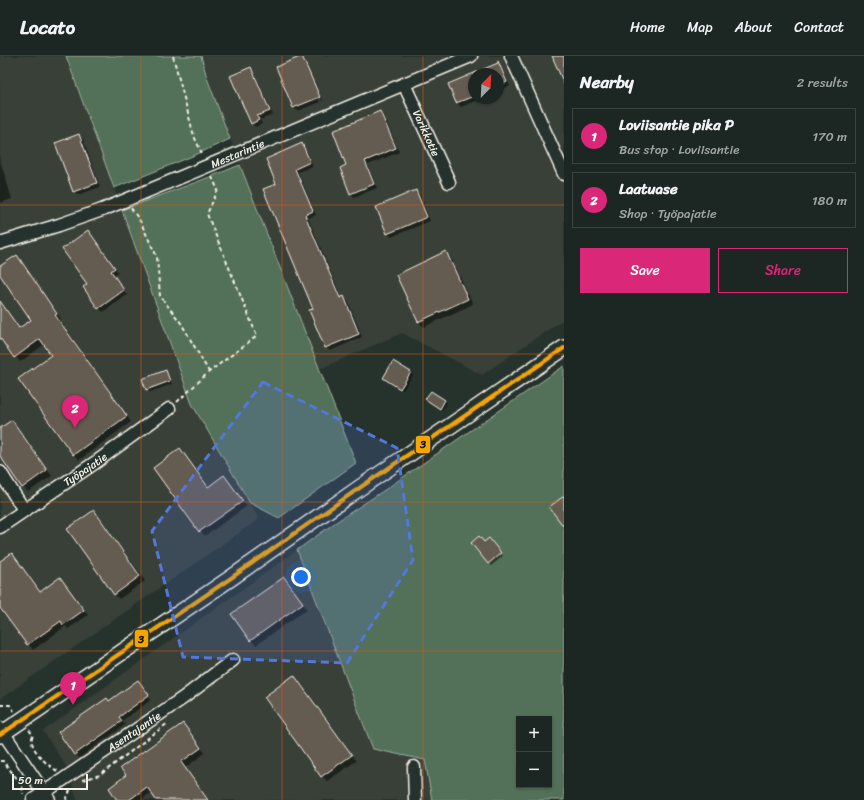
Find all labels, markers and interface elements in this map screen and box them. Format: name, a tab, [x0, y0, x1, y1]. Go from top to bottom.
text: Locato	[20, 11, 75, 44]
text: Home	[630, 15, 665, 40]
text: Map	[687, 15, 713, 40]
text: About	[735, 15, 772, 40]
text: Contact	[794, 15, 844, 40]
text: Nearby	[580, 67, 634, 97]
north arrow	[468, 68, 504, 104]
text: 2 results	[797, 71, 848, 94]
street label: Varikkotie	[408, 107, 446, 160]
text: Loviisantie pika P	[619, 112, 734, 138]
text: 1	[591, 125, 597, 148]
text: 170 m	[812, 125, 847, 148]
street label: Mestarintie	[207, 134, 268, 173]
text: Bus stop · Loviisantie	[619, 138, 739, 161]
text: Laatuase	[619, 176, 678, 202]
text: 2	[590, 189, 598, 212]
text: 180 m	[812, 189, 847, 212]
text: Shop · Työpajatie	[619, 202, 717, 225]
button: Save	[580, 248, 710, 293]
button: Share	[718, 248, 848, 293]
pin: 2	[62, 395, 88, 428]
line badge: 3	[415, 435, 431, 454]
text: 3	[419, 435, 427, 454]
street label: Työpajatie	[59, 447, 112, 491]
your location	[291, 567, 311, 587]
line badge: 3	[134, 629, 149, 648]
text: 3	[137, 630, 145, 649]
pin: 1	[60, 672, 86, 705]
street label: Asentajantie	[102, 706, 165, 757]
map controls	[516, 716, 552, 788]
button: +	[516, 716, 552, 752]
button: −	[516, 752, 552, 788]
text: 50 m	[18, 771, 43, 790]
scale bar	[12, 772, 88, 791]

